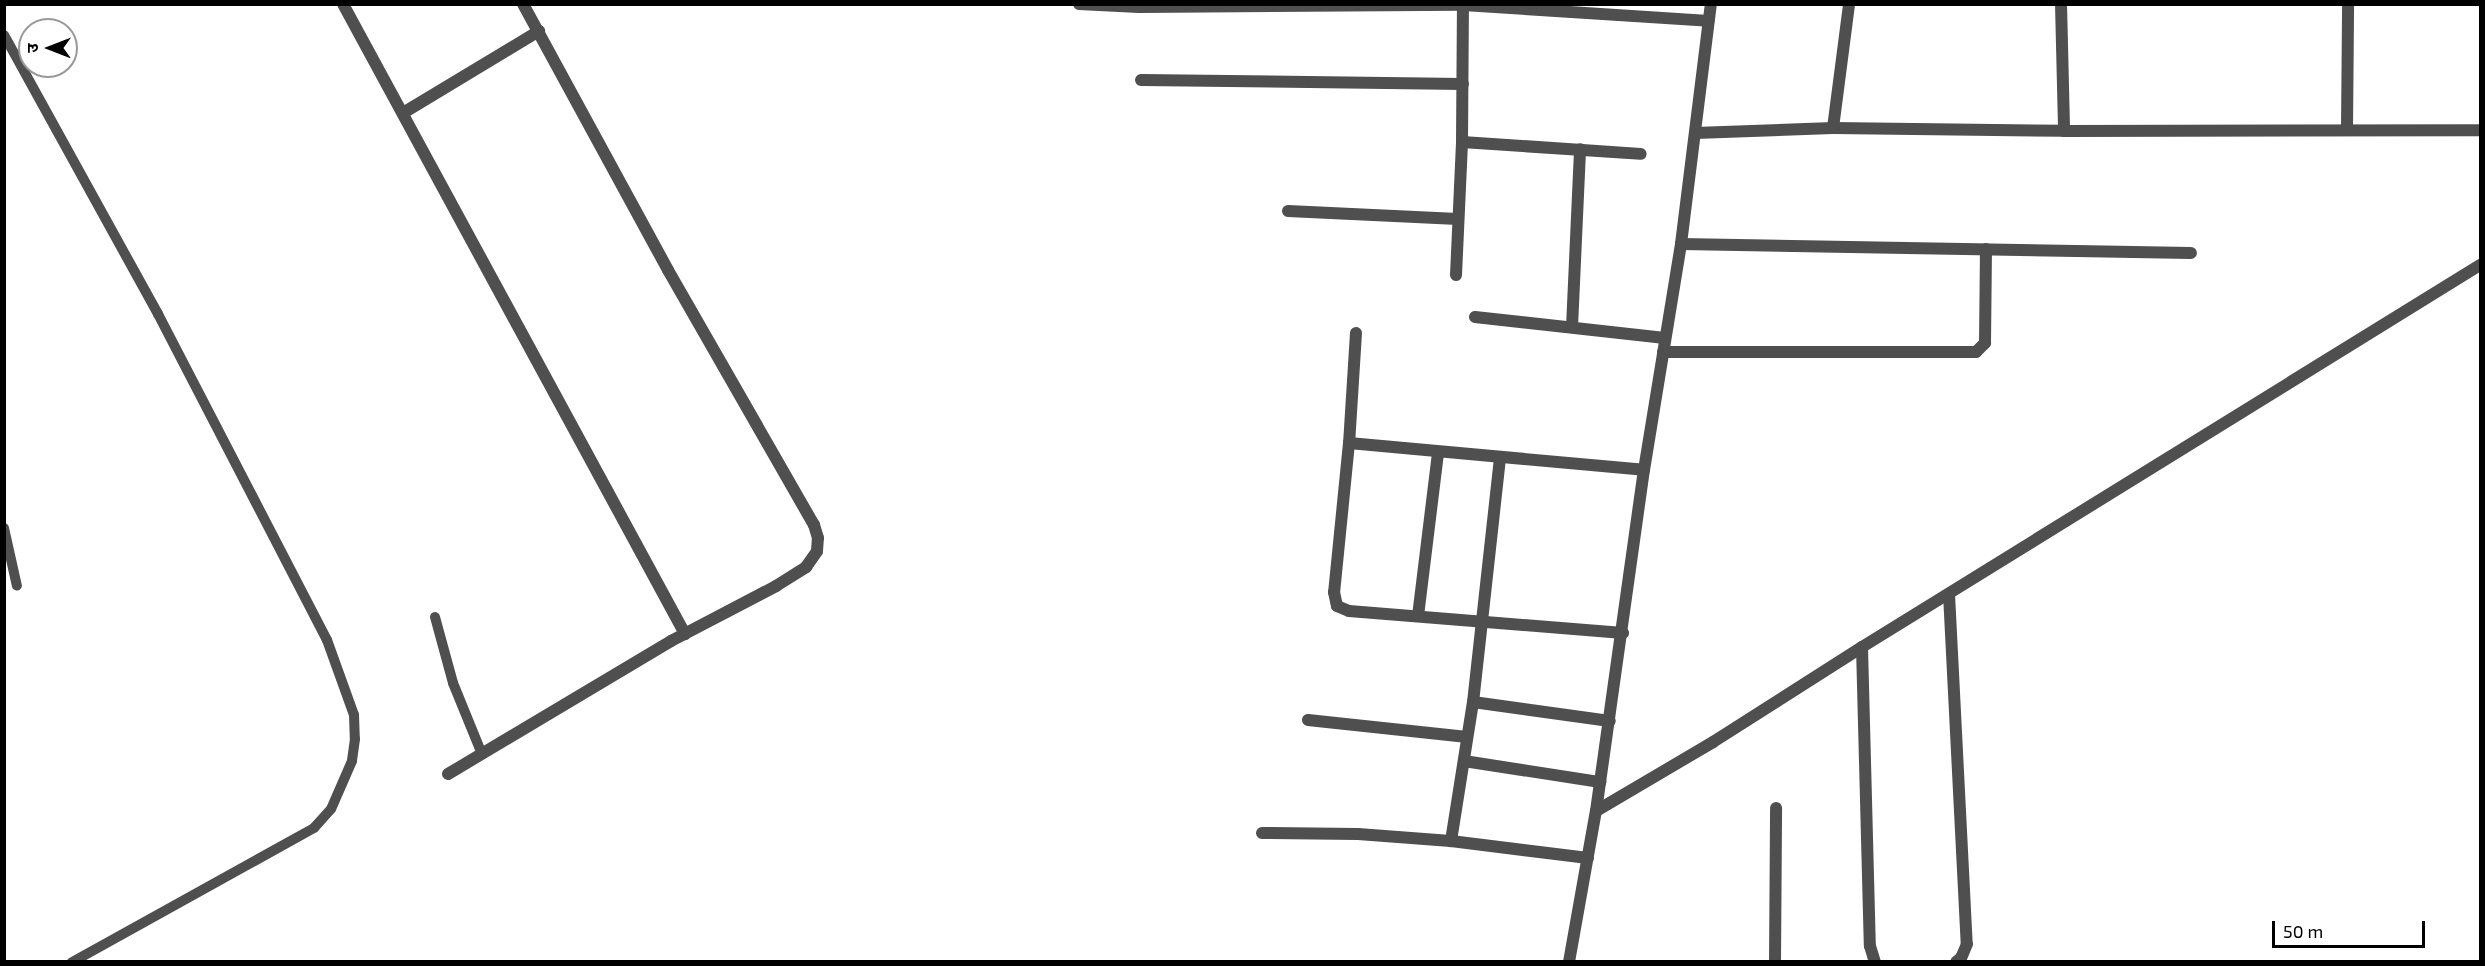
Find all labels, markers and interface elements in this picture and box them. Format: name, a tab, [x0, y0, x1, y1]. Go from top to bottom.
north arrow	[18, 18, 78, 78]
text: उ	[22, 43, 41, 53]
scale bar	[2275, 909, 2428, 947]
text: 50 m	[2283, 920, 2323, 942]

